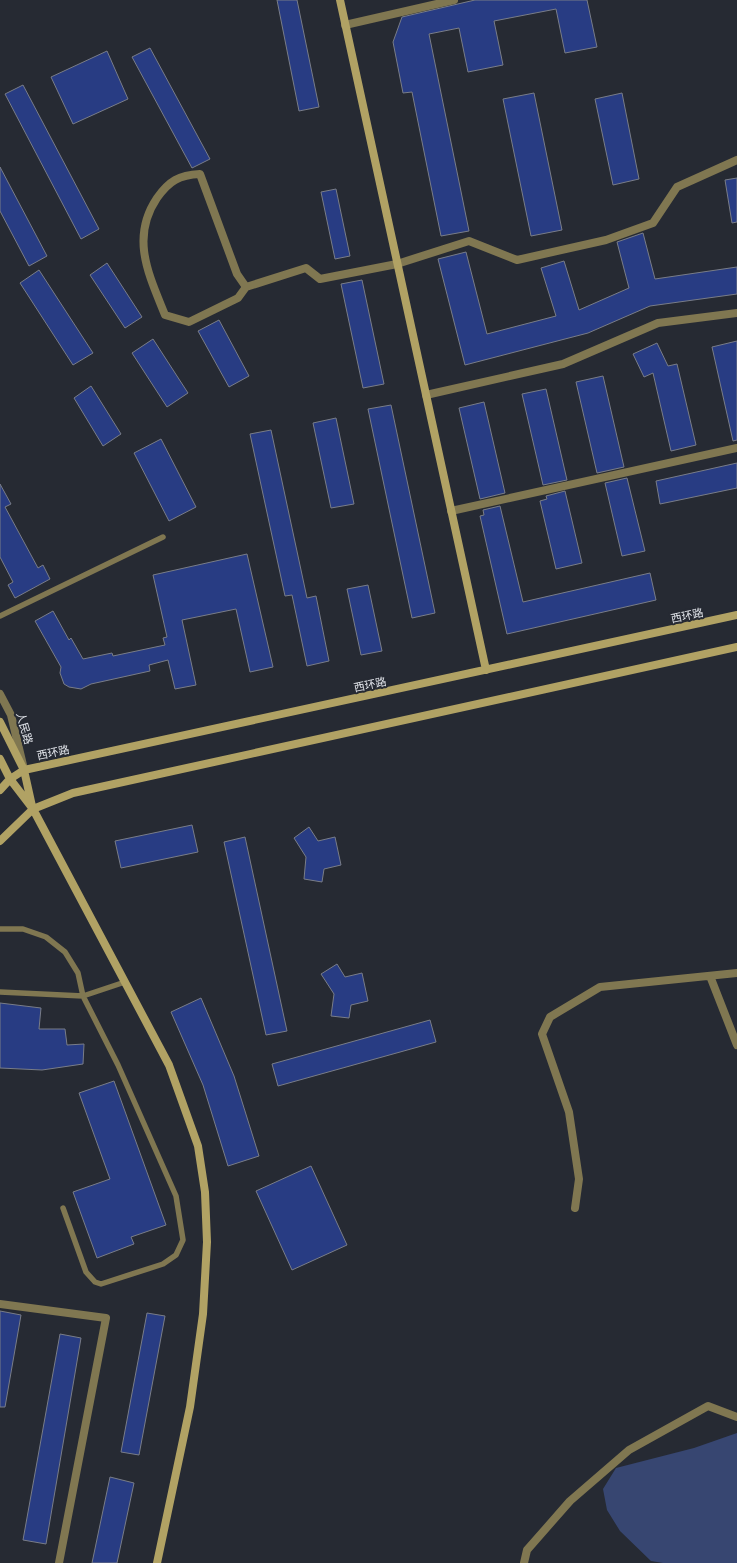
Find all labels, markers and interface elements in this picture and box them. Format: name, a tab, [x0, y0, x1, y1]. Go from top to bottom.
street label: 西环路	[669, 604, 705, 626]
street label: 西环路	[352, 673, 388, 695]
street label: 人民路	[13, 710, 37, 746]
street label: 西环路	[35, 741, 71, 763]

